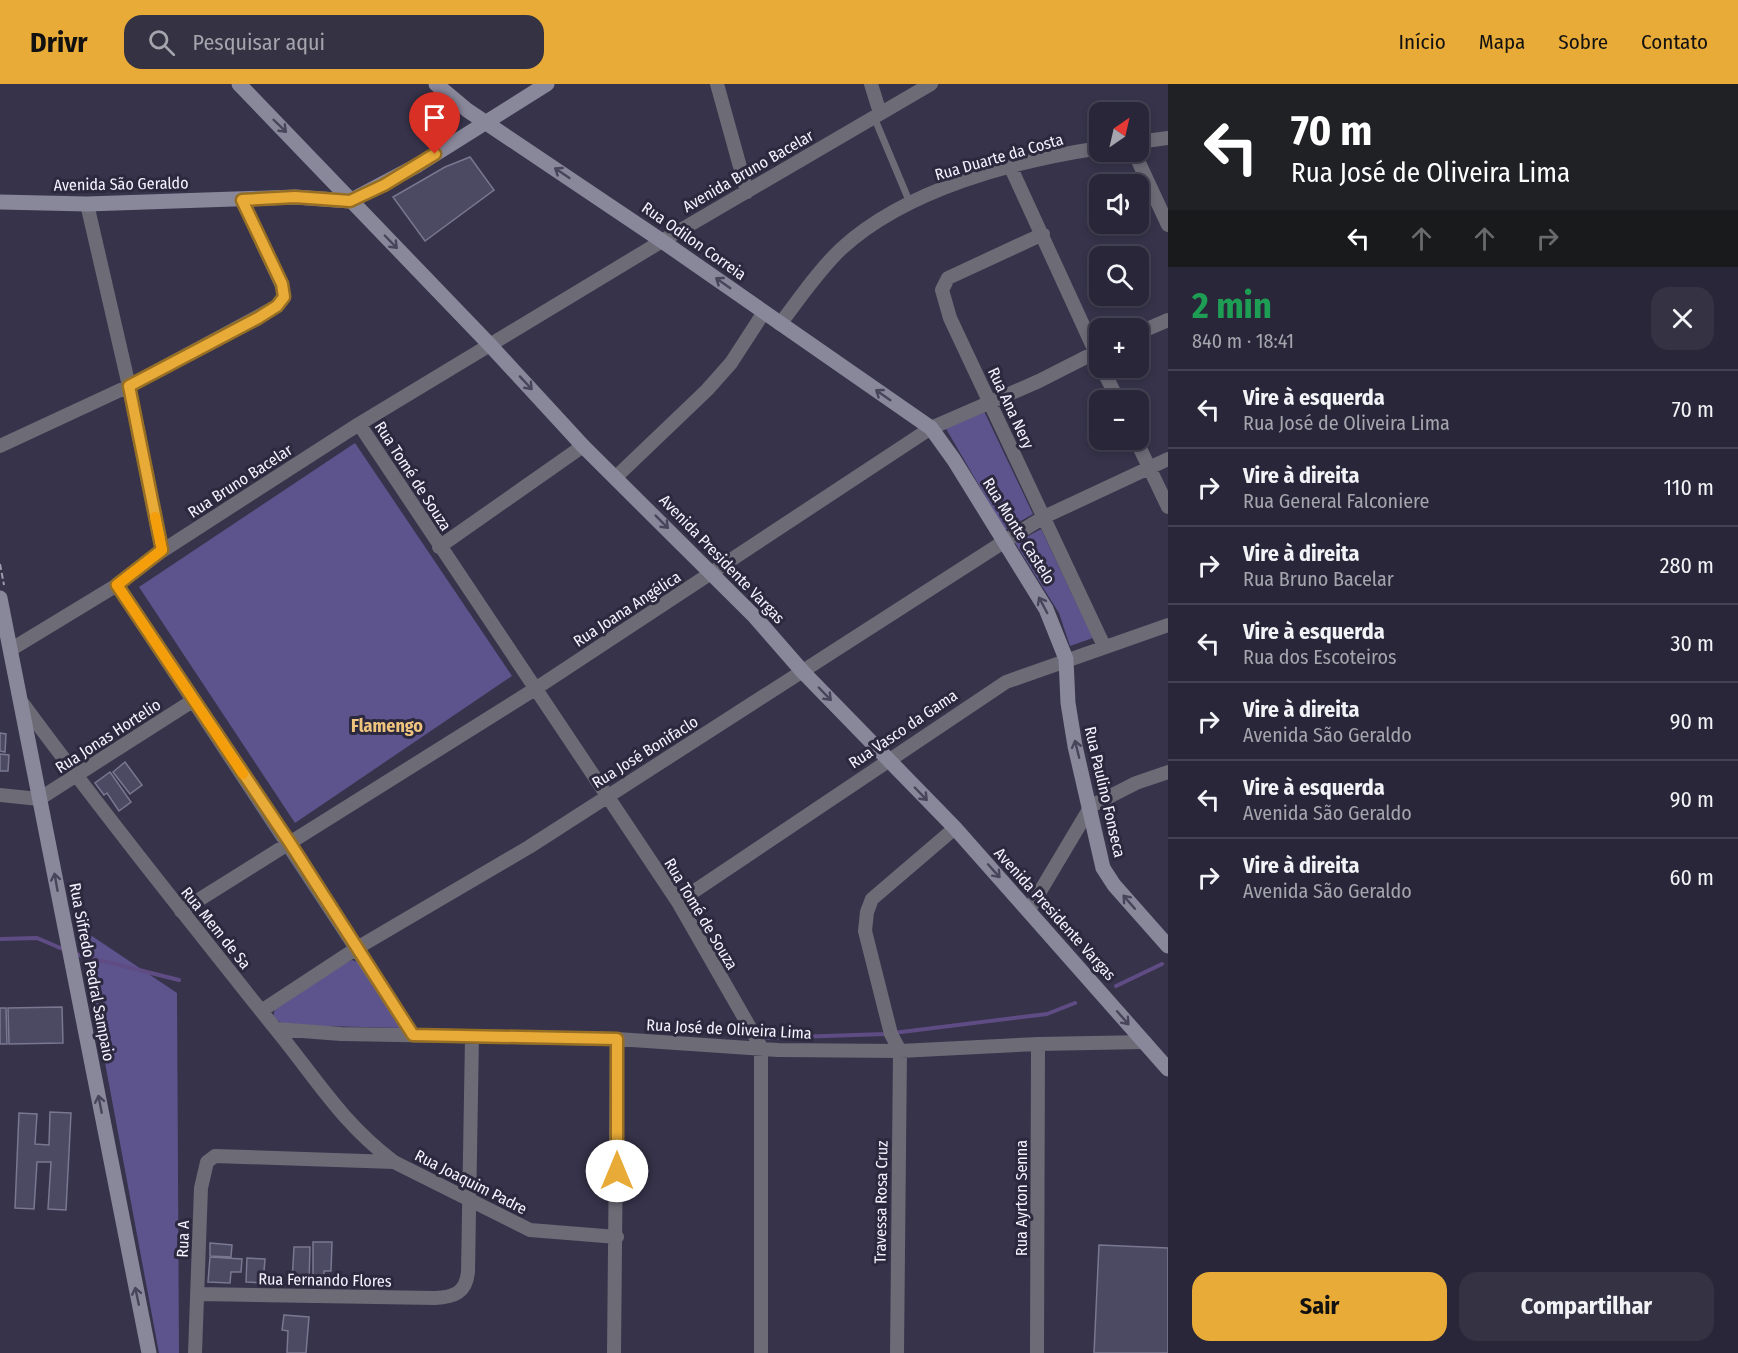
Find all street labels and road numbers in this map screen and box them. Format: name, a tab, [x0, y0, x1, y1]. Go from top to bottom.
street label: Avenida Bruno Bacelar	[679, 126, 817, 216]
street label: Rua Duarte da Costa	[933, 130, 1066, 184]
street label: Avenida São Geraldo	[53, 173, 189, 195]
street label: Rua Odilon Correia	[638, 198, 750, 284]
street label: Rua Ana Nery	[984, 364, 1038, 452]
street label: Rua Tomé de Souza	[371, 418, 456, 534]
street label: Rua Bruno Bacelar	[184, 440, 296, 522]
street label: Rua Monte Castelo	[979, 474, 1059, 588]
street label: Avenida Presidente Vargas	[655, 491, 789, 628]
street label: Rua Joana Angélica	[570, 567, 684, 651]
street label: Rua Vasco da Gama	[845, 686, 961, 772]
street label: Rua Jonas Hortelio	[52, 695, 164, 777]
street label: Rua José Bonifaclo	[588, 712, 702, 792]
street label: Rua Paulino Fonseca	[1081, 725, 1129, 860]
street label: Avenida Presidente Vargas	[990, 844, 1120, 984]
street label: Rua Tomé de Souza	[660, 855, 742, 973]
street label: Rua Sifredo Pedral Sampaio	[65, 881, 119, 1063]
street label: Rua Mem de Sa	[177, 883, 255, 973]
street label: Rua José de Oliveira Lima	[646, 1015, 812, 1043]
street label: Travessa Rosa Cruz	[870, 1140, 892, 1264]
street label: Rua Ayrton Senna	[1012, 1140, 1031, 1256]
street label: Rua Joaquim Padre	[412, 1146, 530, 1218]
street label: Rua A	[173, 1220, 193, 1258]
street label: Rua Fernando Flores	[258, 1269, 392, 1291]

